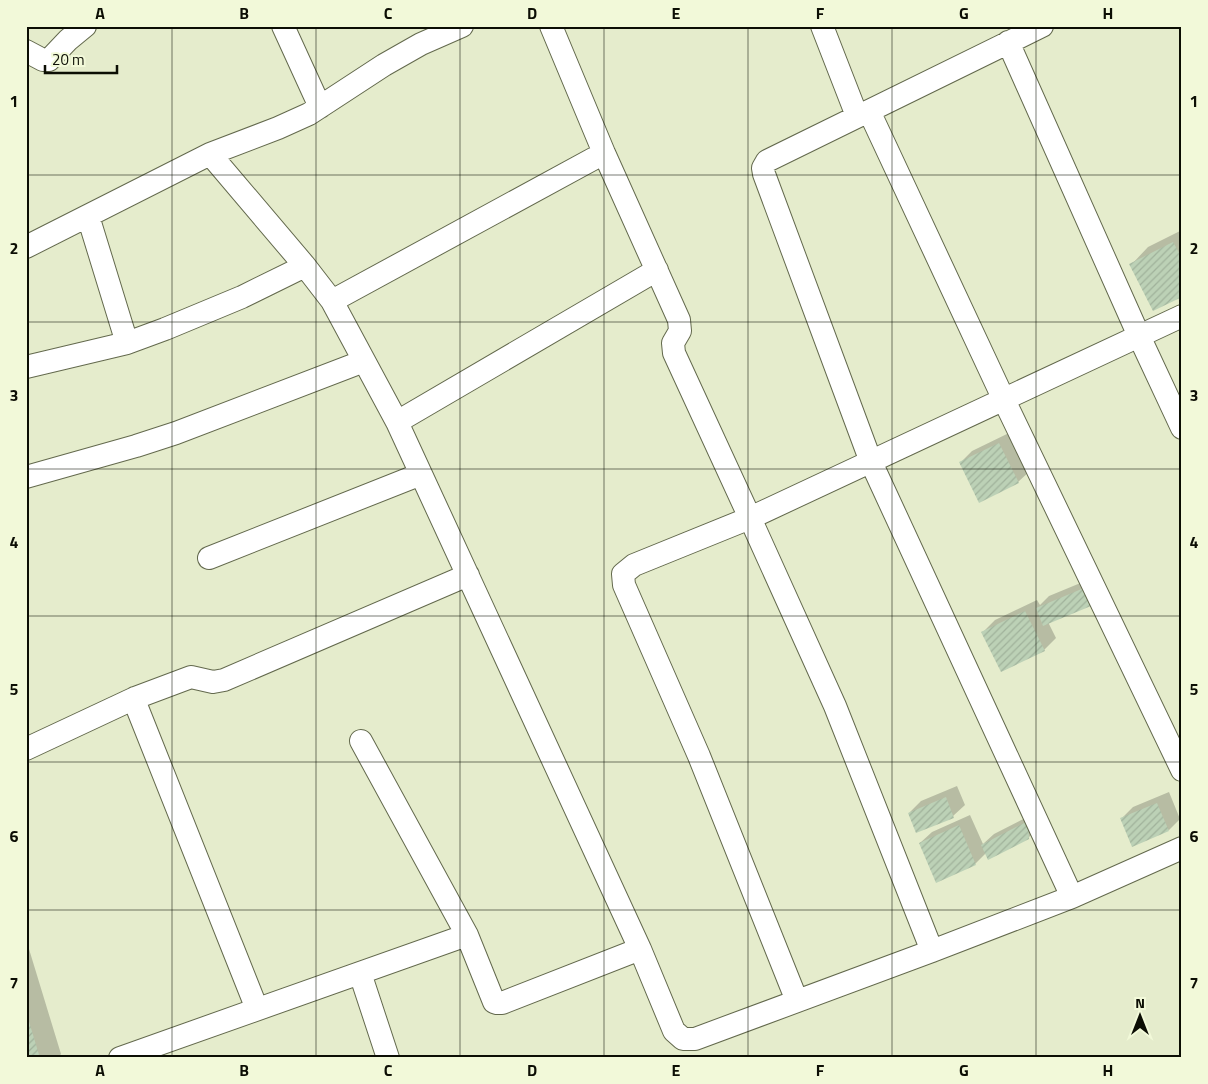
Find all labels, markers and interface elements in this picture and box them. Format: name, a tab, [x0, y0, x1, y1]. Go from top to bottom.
text: A	[95, 1, 105, 25]
text: B	[239, 1, 249, 25]
text: C	[384, 1, 393, 25]
text: D	[527, 1, 537, 25]
text: E	[672, 1, 681, 25]
text: F	[816, 1, 825, 25]
text: G	[959, 1, 969, 25]
text: H	[1103, 1, 1113, 25]
scale bar	[45, 42, 118, 74]
text: 20 m	[52, 48, 85, 71]
text: 1	[10, 89, 18, 113]
text: 1	[1190, 89, 1198, 113]
text: 2	[10, 236, 18, 260]
text: 2	[1190, 236, 1198, 260]
text: 3	[10, 383, 18, 407]
text: 3	[1190, 383, 1198, 407]
text: 4	[10, 530, 19, 554]
text: 4	[1190, 530, 1199, 554]
text: 5	[10, 677, 19, 701]
text: 5	[1190, 677, 1199, 701]
text: 6	[10, 824, 19, 848]
text: 6	[1190, 824, 1199, 848]
text: 7	[10, 971, 18, 995]
text: 7	[1190, 971, 1198, 995]
north arrow	[1116, 992, 1166, 1042]
text: N	[1135, 992, 1145, 1013]
text: A	[95, 1058, 105, 1082]
text: B	[239, 1058, 249, 1082]
text: C	[384, 1058, 393, 1082]
text: D	[527, 1058, 537, 1082]
text: E	[672, 1058, 681, 1082]
text: F	[816, 1058, 825, 1082]
text: G	[959, 1058, 969, 1082]
text: H	[1103, 1058, 1113, 1082]

